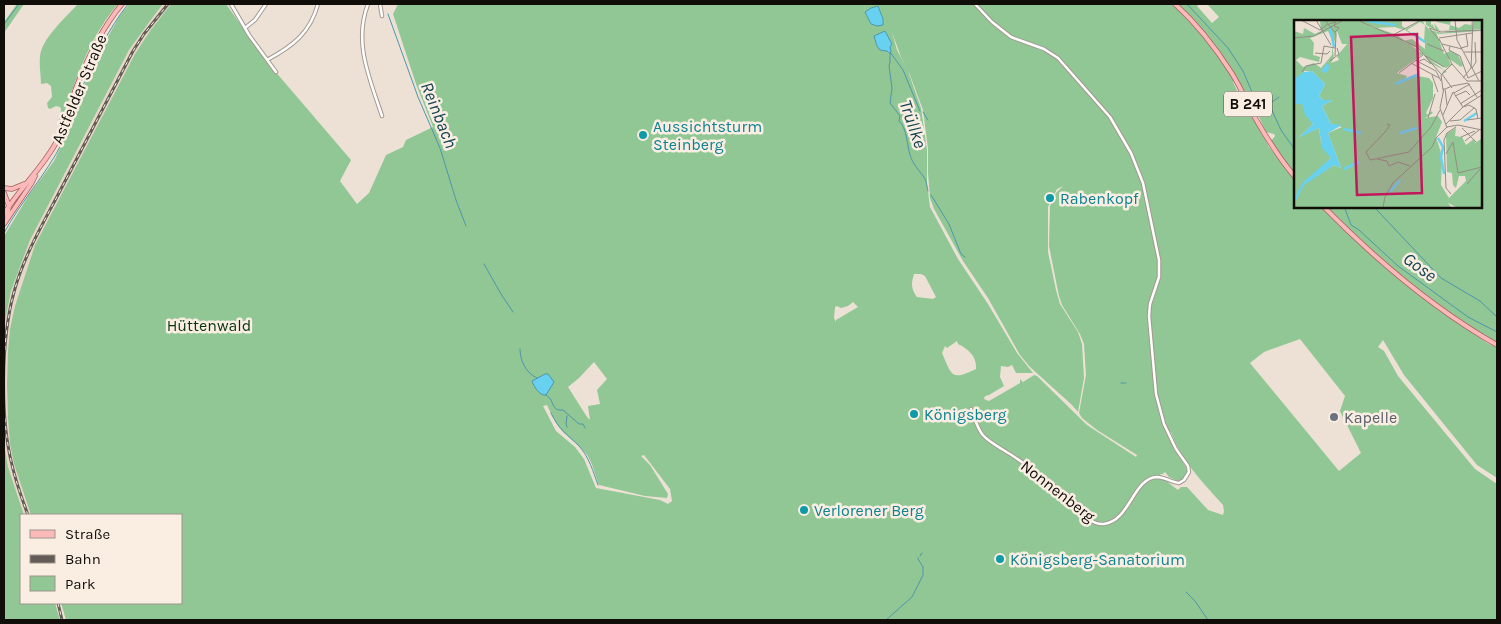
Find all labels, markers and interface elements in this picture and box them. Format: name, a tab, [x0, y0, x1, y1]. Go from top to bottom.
inset map	[1294, 20, 1481, 208]
street label: Astfelder Straße	[47, 31, 111, 147]
water label: Reinbach	[416, 79, 462, 151]
road number: B 241	[1224, 92, 1272, 116]
water label: Trüllke	[895, 97, 931, 151]
place label: Aussichtsturm Steinberg	[653, 117, 762, 154]
marker: Aussichtsturm Steinberg	[637, 129, 649, 141]
place label: Rabenkopf	[1060, 189, 1139, 208]
marker: Rabenkopf	[1044, 192, 1056, 204]
water label: Gose	[1399, 247, 1441, 287]
park label: Hüttenwald	[167, 316, 251, 335]
place label: Königsberg	[924, 405, 1007, 424]
marker: Königsberg	[908, 408, 920, 420]
place label: Kapelle	[1344, 408, 1397, 427]
marker: Kapelle	[1328, 411, 1340, 423]
street label: Nonnenberg	[1017, 456, 1099, 526]
place label: Verlorener Berg	[814, 501, 924, 520]
marker: Verlorener Berg	[798, 504, 810, 516]
legend	[20, 514, 182, 604]
text: Straße	[65, 525, 110, 543]
text: Bahn	[65, 550, 101, 568]
place label: Königsberg-Sanatorium	[1010, 550, 1185, 569]
marker: Königsberg-Sanatorium	[994, 553, 1006, 565]
text: Park	[65, 575, 95, 593]

